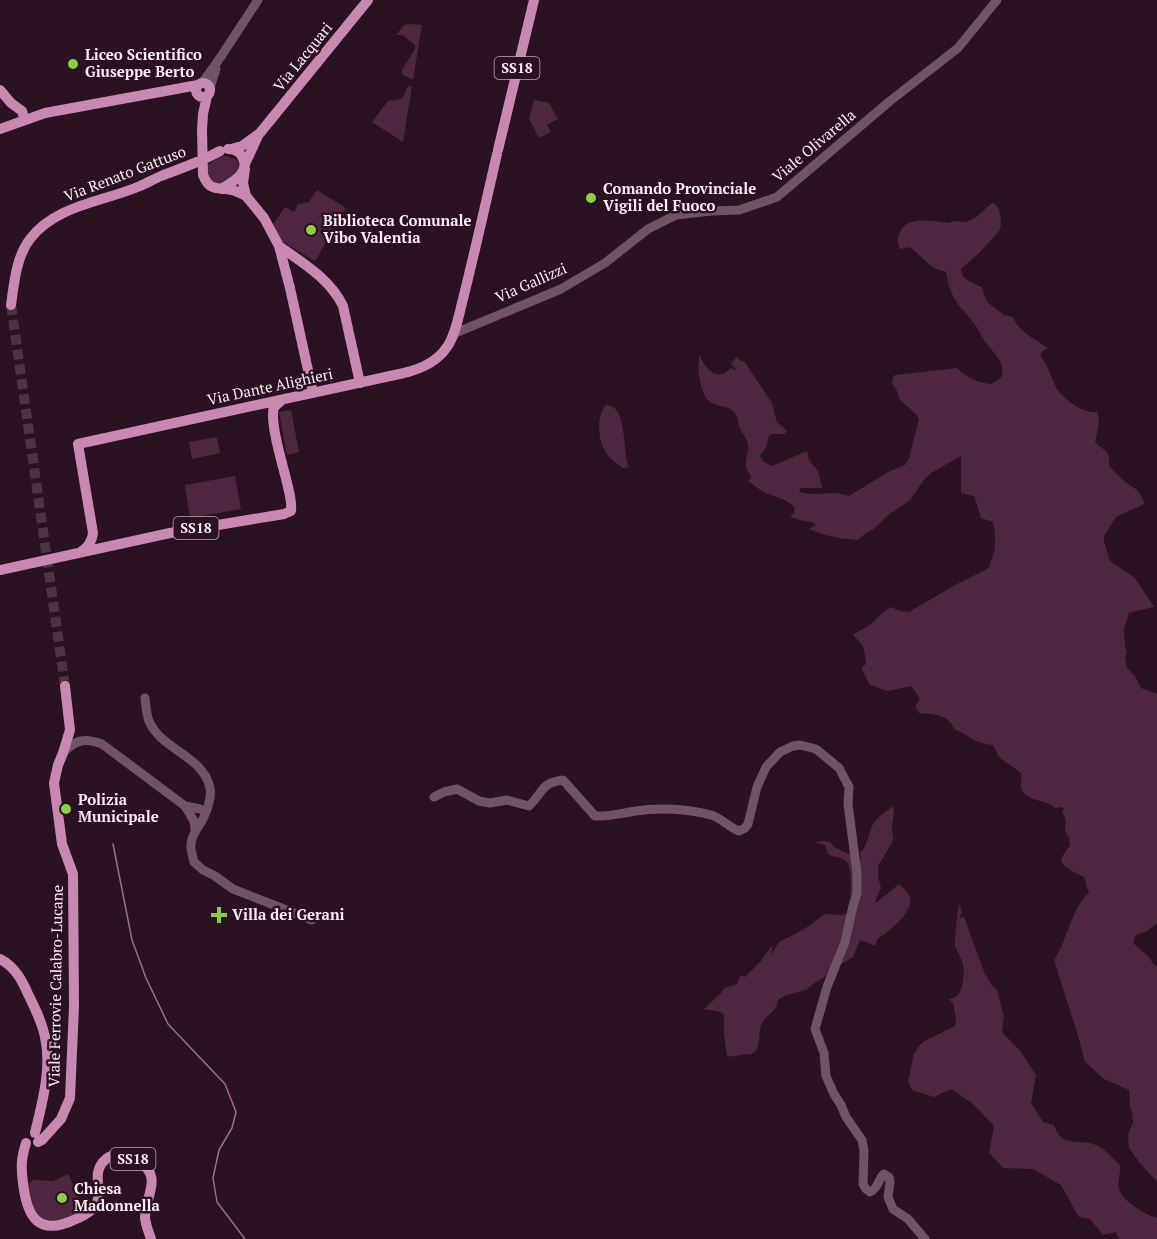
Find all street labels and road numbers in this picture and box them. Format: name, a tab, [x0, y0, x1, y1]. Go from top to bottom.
street label: Via Lacquari	[268, 18, 336, 95]
road number: SS18	[494, 57, 540, 79]
street label: Viale Olivarella	[767, 104, 860, 186]
street label: Via Renato Gattuso	[61, 141, 189, 206]
street label: Via Gallizzi	[492, 257, 569, 307]
street label: Via Dante Alighieri	[205, 363, 334, 409]
road number: SS18	[174, 517, 218, 539]
street label: Viale Ferrovie Calabro-Lucane	[43, 885, 67, 1087]
road number: SS18	[110, 1148, 156, 1170]

